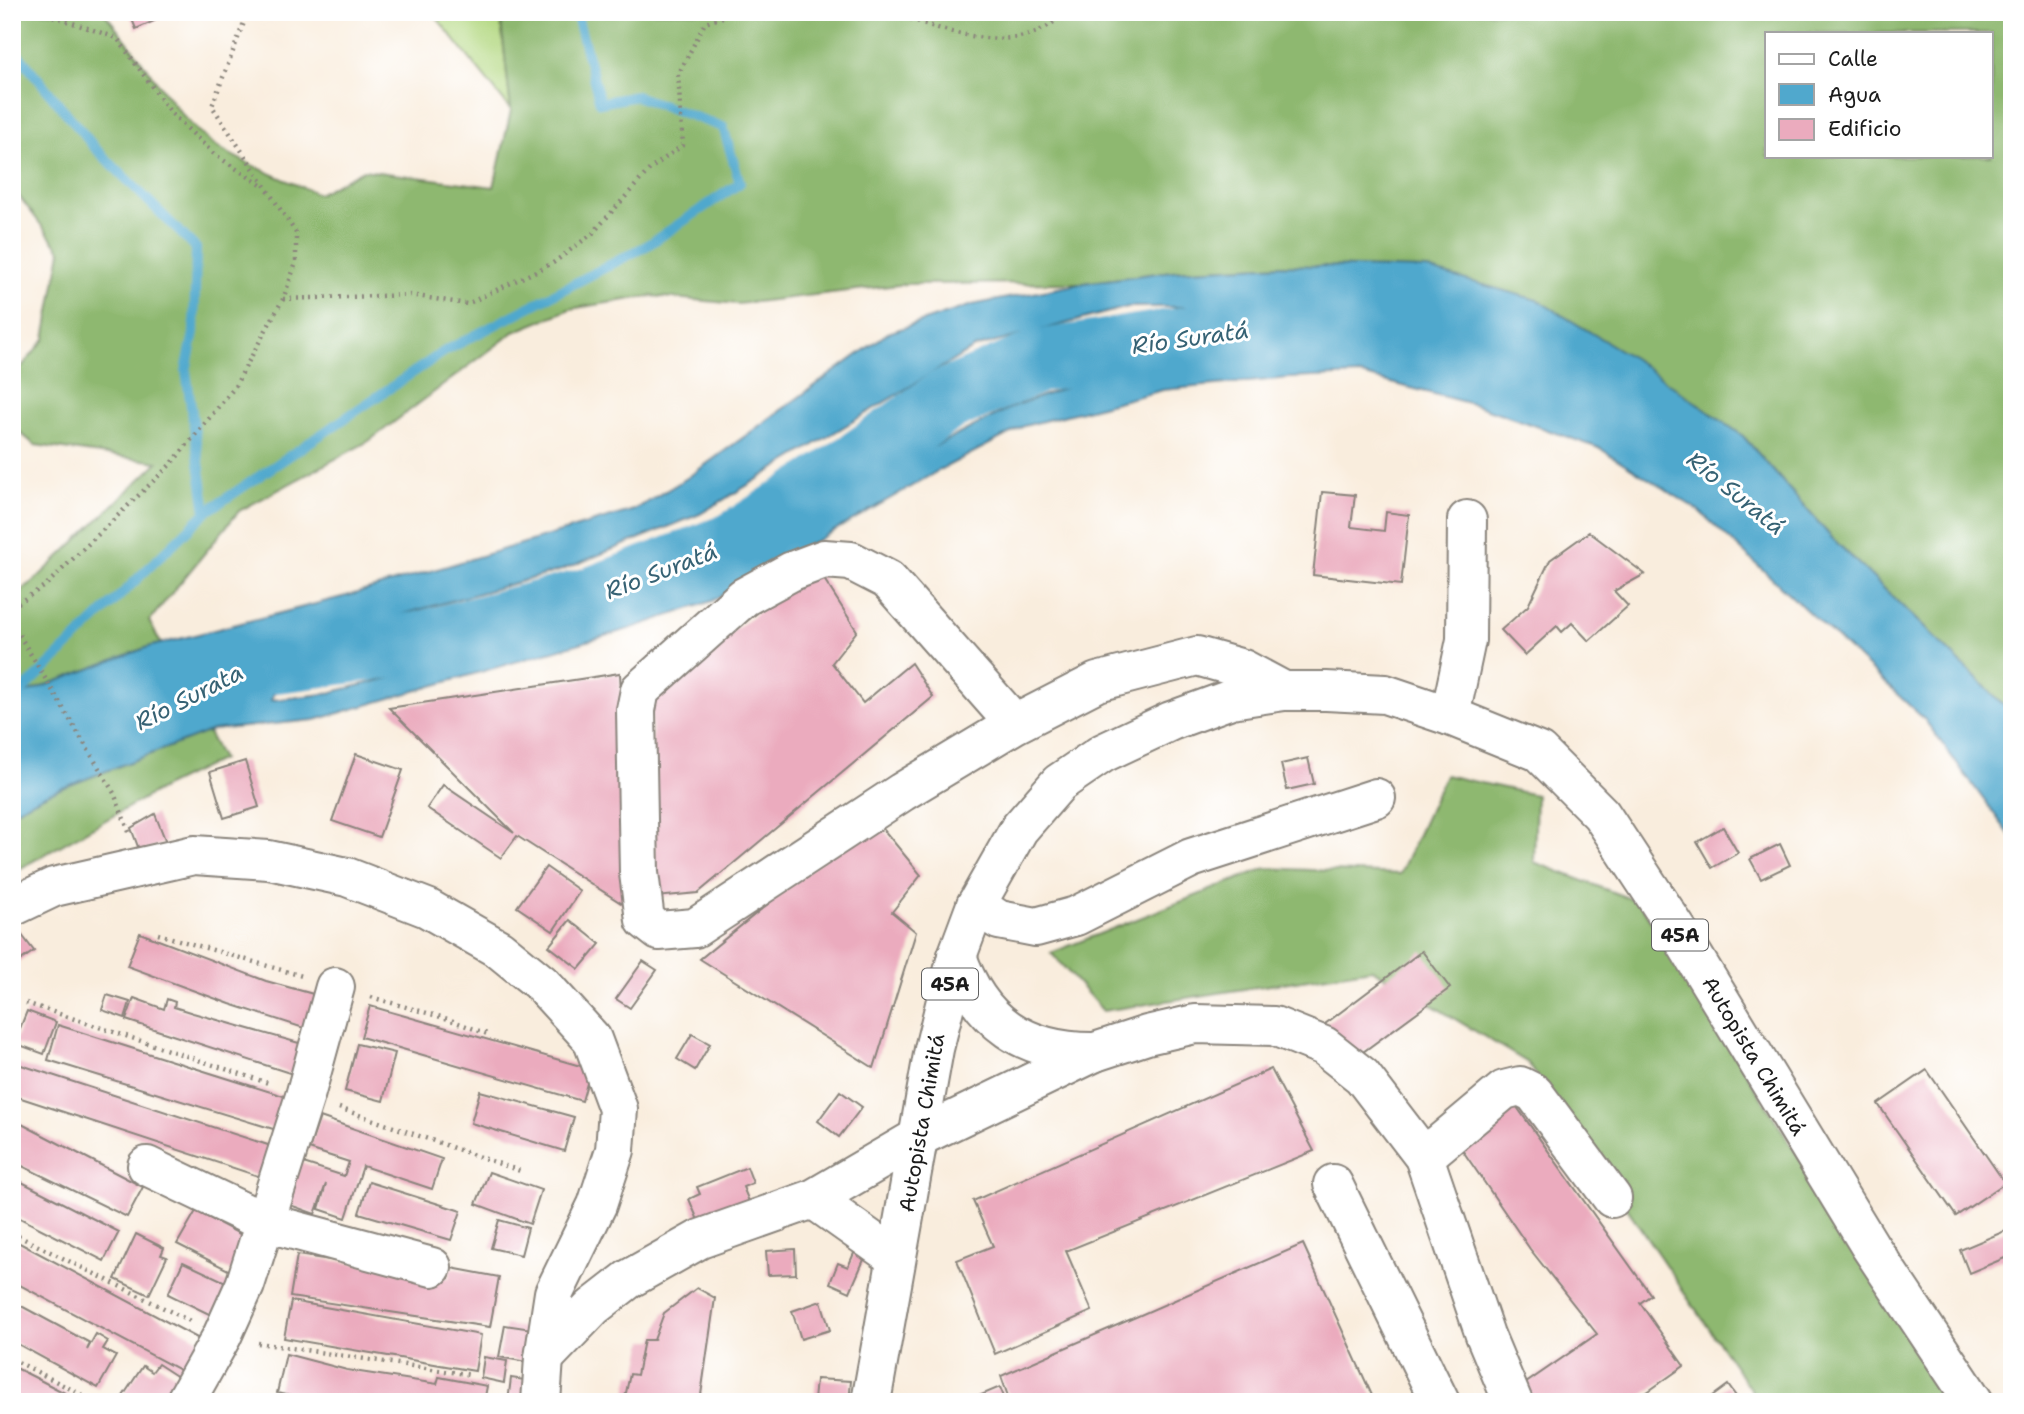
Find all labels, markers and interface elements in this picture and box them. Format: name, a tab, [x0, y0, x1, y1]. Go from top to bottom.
legend	[1765, 32, 1993, 158]
text: Calle	[1828, 45, 1878, 73]
text: Agua	[1828, 81, 1881, 109]
text: Edificio	[1828, 115, 1901, 143]
water label: Río Suratá	[1130, 315, 1250, 361]
water label: Río Suratá	[1681, 444, 1791, 542]
water label: Río Suratá	[601, 536, 721, 606]
water label: Río Surata	[130, 657, 248, 737]
road number: 45A	[1652, 920, 1708, 951]
road number: 45A	[922, 968, 978, 1000]
street label: Autopista Chimitá	[1695, 971, 1813, 1141]
street label: Autopista Chimitá	[893, 1031, 951, 1215]

